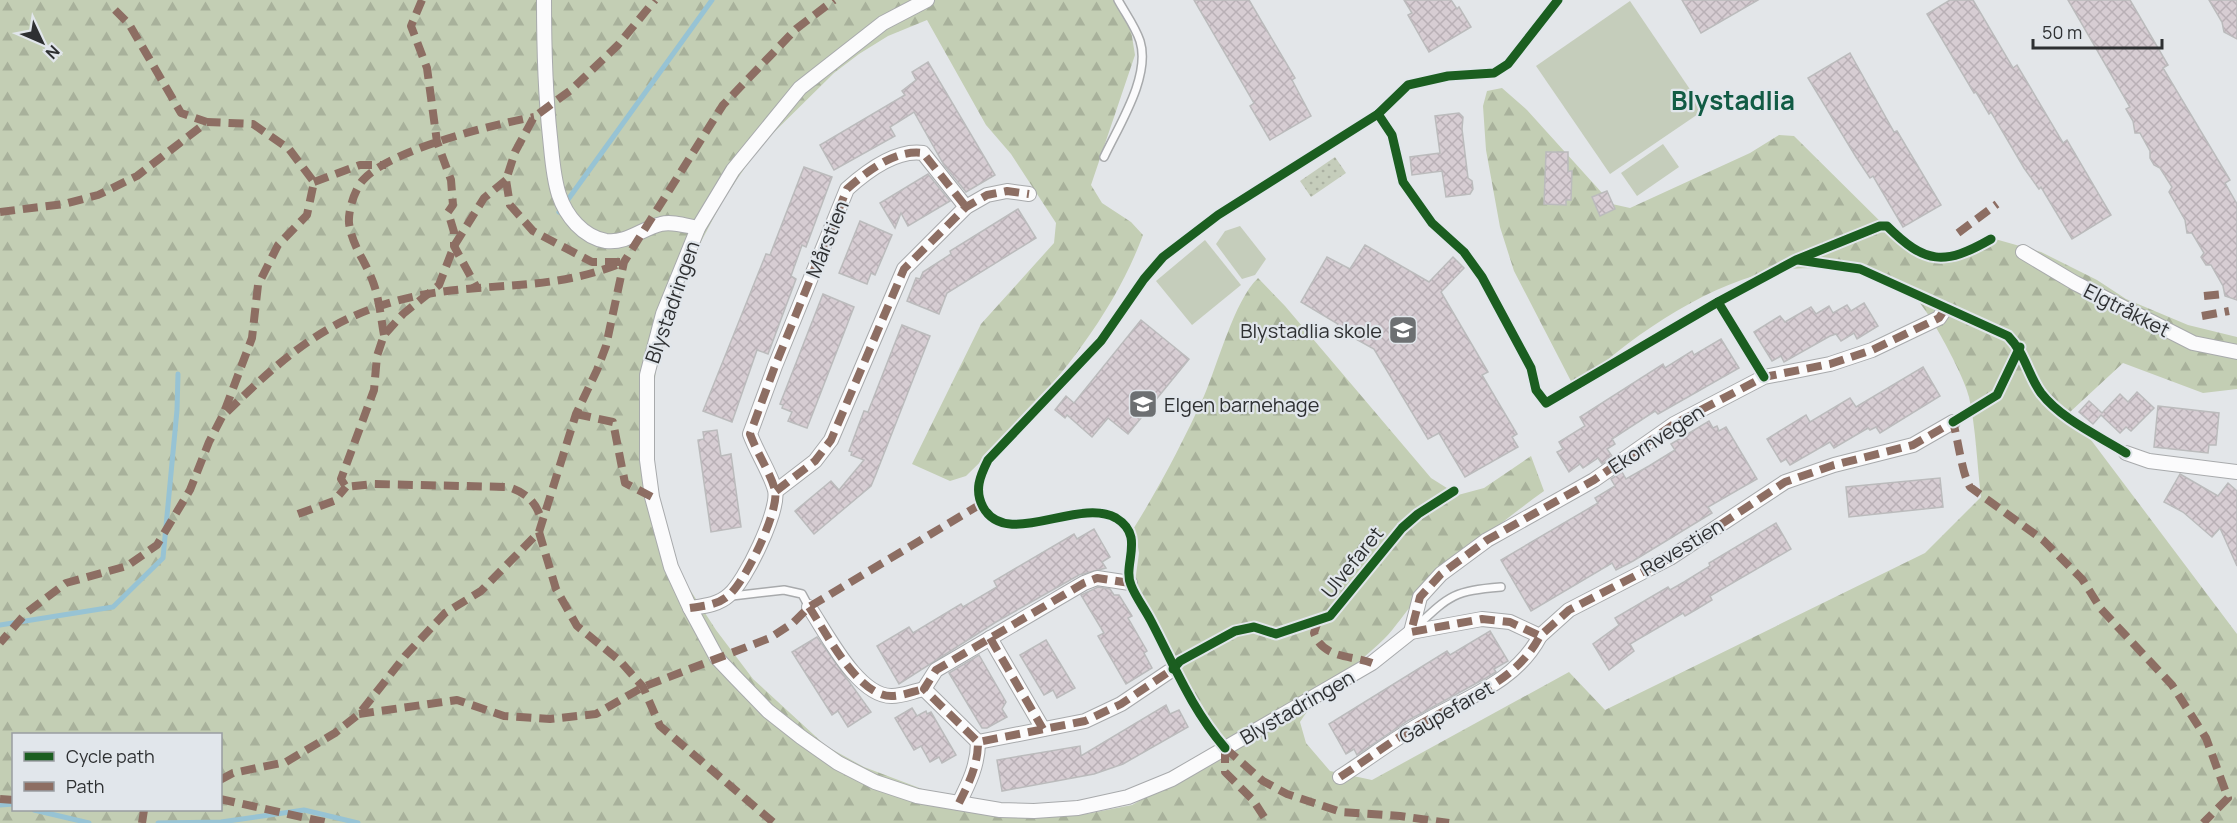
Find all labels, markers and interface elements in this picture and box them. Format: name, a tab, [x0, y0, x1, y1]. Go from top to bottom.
north arrow	[12, 12, 72, 72]
scale bar	[2033, 12, 2162, 50]
text: 50 m	[2042, 20, 2082, 44]
text: N	[41, 41, 65, 64]
district label: Blystadlia	[1671, 82, 1795, 118]
street label: Mårstien	[799, 196, 855, 282]
street label: Blystadringen	[638, 237, 706, 367]
street label: Elgtråkket	[2079, 277, 2175, 343]
school or university icon: Blystadlia skole	[1387, 314, 1419, 346]
place label: Blystadlia skole	[1240, 317, 1382, 344]
school or university icon: Elgen barnehage	[1127, 388, 1159, 420]
place label: Elgen barnehage	[1164, 391, 1319, 418]
street label: Ekornvegen	[1603, 398, 1709, 480]
street label: Revestien	[1636, 512, 1728, 582]
street label: Ulvefaret	[1315, 521, 1389, 603]
street label: Blystadringen	[1235, 663, 1359, 751]
street label: Gaupefaret	[1394, 674, 1498, 750]
legend	[12, 733, 222, 811]
text: Cycle path	[66, 744, 155, 768]
text: Path	[66, 774, 104, 798]

